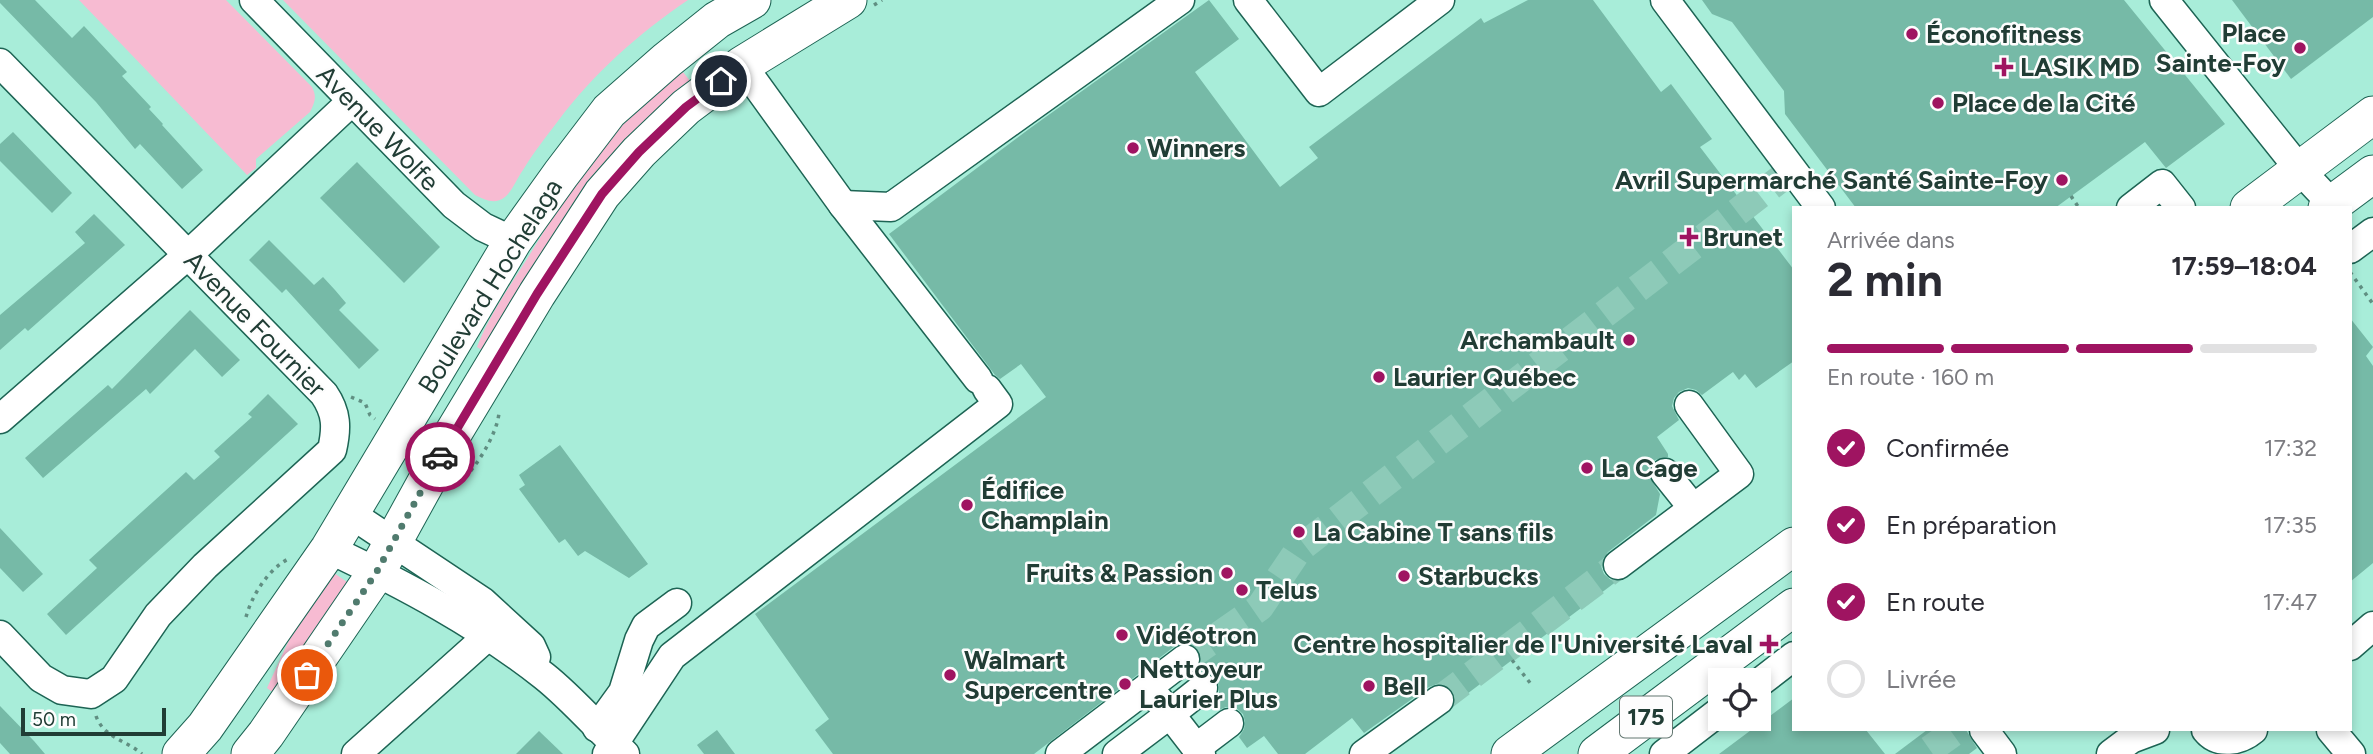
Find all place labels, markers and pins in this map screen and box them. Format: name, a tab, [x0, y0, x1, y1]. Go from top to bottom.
place label: Place Sainte-Foy	[2156, 17, 2286, 79]
place label: Éconofitness	[1926, 18, 2081, 50]
marker: Éconofitness	[1904, 26, 1920, 42]
marker: Place Sainte-Foy	[2292, 40, 2308, 56]
pin	[691, 51, 751, 111]
place label: LASIK MD	[2020, 51, 2140, 83]
marker: LASIK MD	[1994, 57, 2014, 77]
place label: Place de la Cité	[1952, 87, 2136, 119]
marker: Place de la Cité	[1930, 95, 1946, 111]
place label: Winners	[1147, 132, 1245, 164]
marker: Winners	[1125, 140, 1141, 156]
place label: Avril Supermarché Santé Sainte-Foy	[1615, 164, 2048, 196]
marker: Avril Supermarché Santé Sainte-Foy	[2054, 172, 2070, 188]
place label: Brunet	[1703, 221, 1783, 253]
marker: Brunet	[1681, 229, 1697, 245]
place label: Archambault	[1460, 324, 1615, 356]
marker: Archambault	[1621, 332, 1637, 348]
place label: Laurier Québec	[1393, 361, 1577, 393]
marker: Laurier Québec	[1371, 369, 1387, 385]
place label: La Cage	[1601, 452, 1698, 484]
marker: La Cage	[1579, 460, 1595, 476]
place label: Édifice Champlain	[981, 474, 1109, 536]
marker: Édifice Champlain	[959, 497, 975, 513]
place label: La Cabine T sans fils	[1313, 516, 1553, 548]
marker: La Cabine T sans fils	[1291, 524, 1307, 540]
place label: Fruits & Passion	[1025, 557, 1213, 589]
place label: Starbucks	[1418, 560, 1538, 592]
marker: Fruits & Passion	[1219, 565, 1235, 581]
marker: Starbucks	[1396, 568, 1412, 584]
place label: Telus	[1256, 574, 1317, 606]
marker: Telus	[1234, 582, 1250, 598]
place label: Vidéotron	[1136, 619, 1257, 651]
marker: Vidéotron	[1114, 627, 1130, 643]
place label: Centre hospitalier de l'Université Laval	[1293, 628, 1753, 660]
marker: Centre hospitalier de l'Université Laval	[1759, 634, 1779, 654]
place label: Walmart Supercentre	[964, 644, 1113, 706]
pin	[277, 645, 337, 705]
place label: Nettoyeur Laurier Plus	[1139, 653, 1278, 715]
marker: Walmart Supercentre	[942, 667, 958, 683]
place label: Bell	[1383, 670, 1426, 702]
marker: Nettoyeur Laurier Plus	[1117, 676, 1133, 692]
marker: Bell	[1361, 678, 1377, 694]

